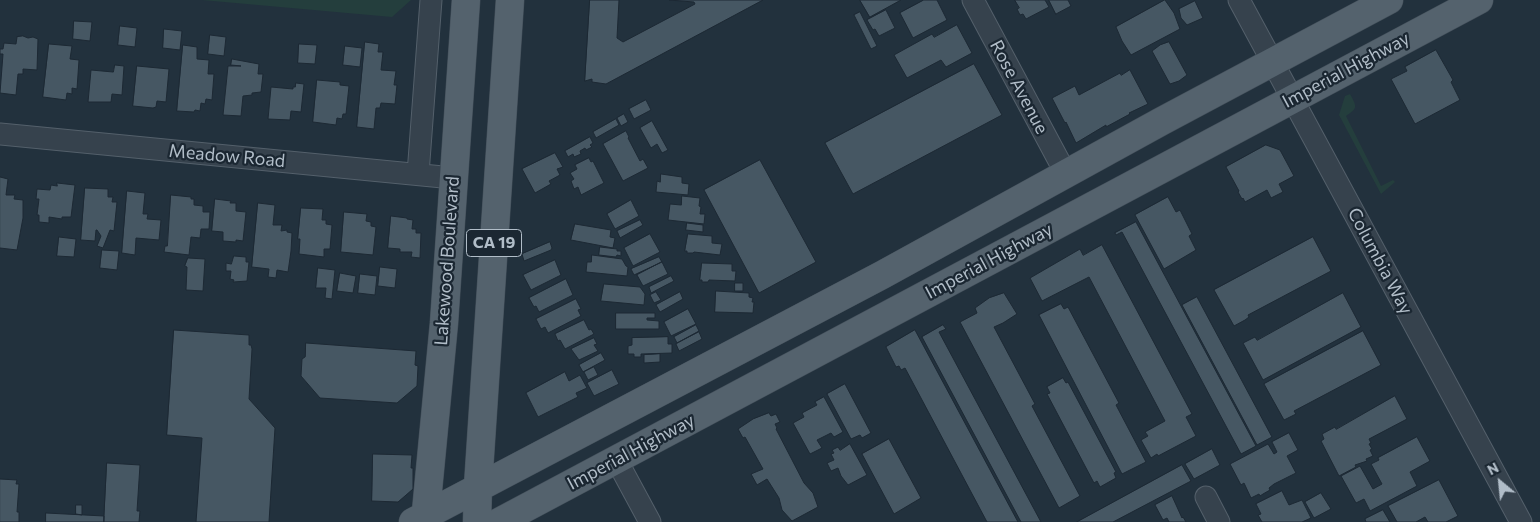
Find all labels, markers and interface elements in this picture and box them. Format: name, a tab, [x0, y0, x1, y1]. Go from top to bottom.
street label: Imperial Highway	[1279, 27, 1413, 113]
street label: Rose Avenue	[985, 36, 1053, 138]
street label: Meadow Road	[168, 140, 286, 172]
street label: Lakewood Boulevard	[430, 176, 464, 346]
street label: Columbia Way	[1343, 204, 1417, 318]
street label: Imperial Highway	[922, 218, 1056, 304]
road number: CA 19	[466, 230, 522, 256]
street label: Imperial Highway	[564, 409, 698, 495]
north arrow	[1475, 457, 1525, 507]
text: N	[1484, 458, 1501, 478]

